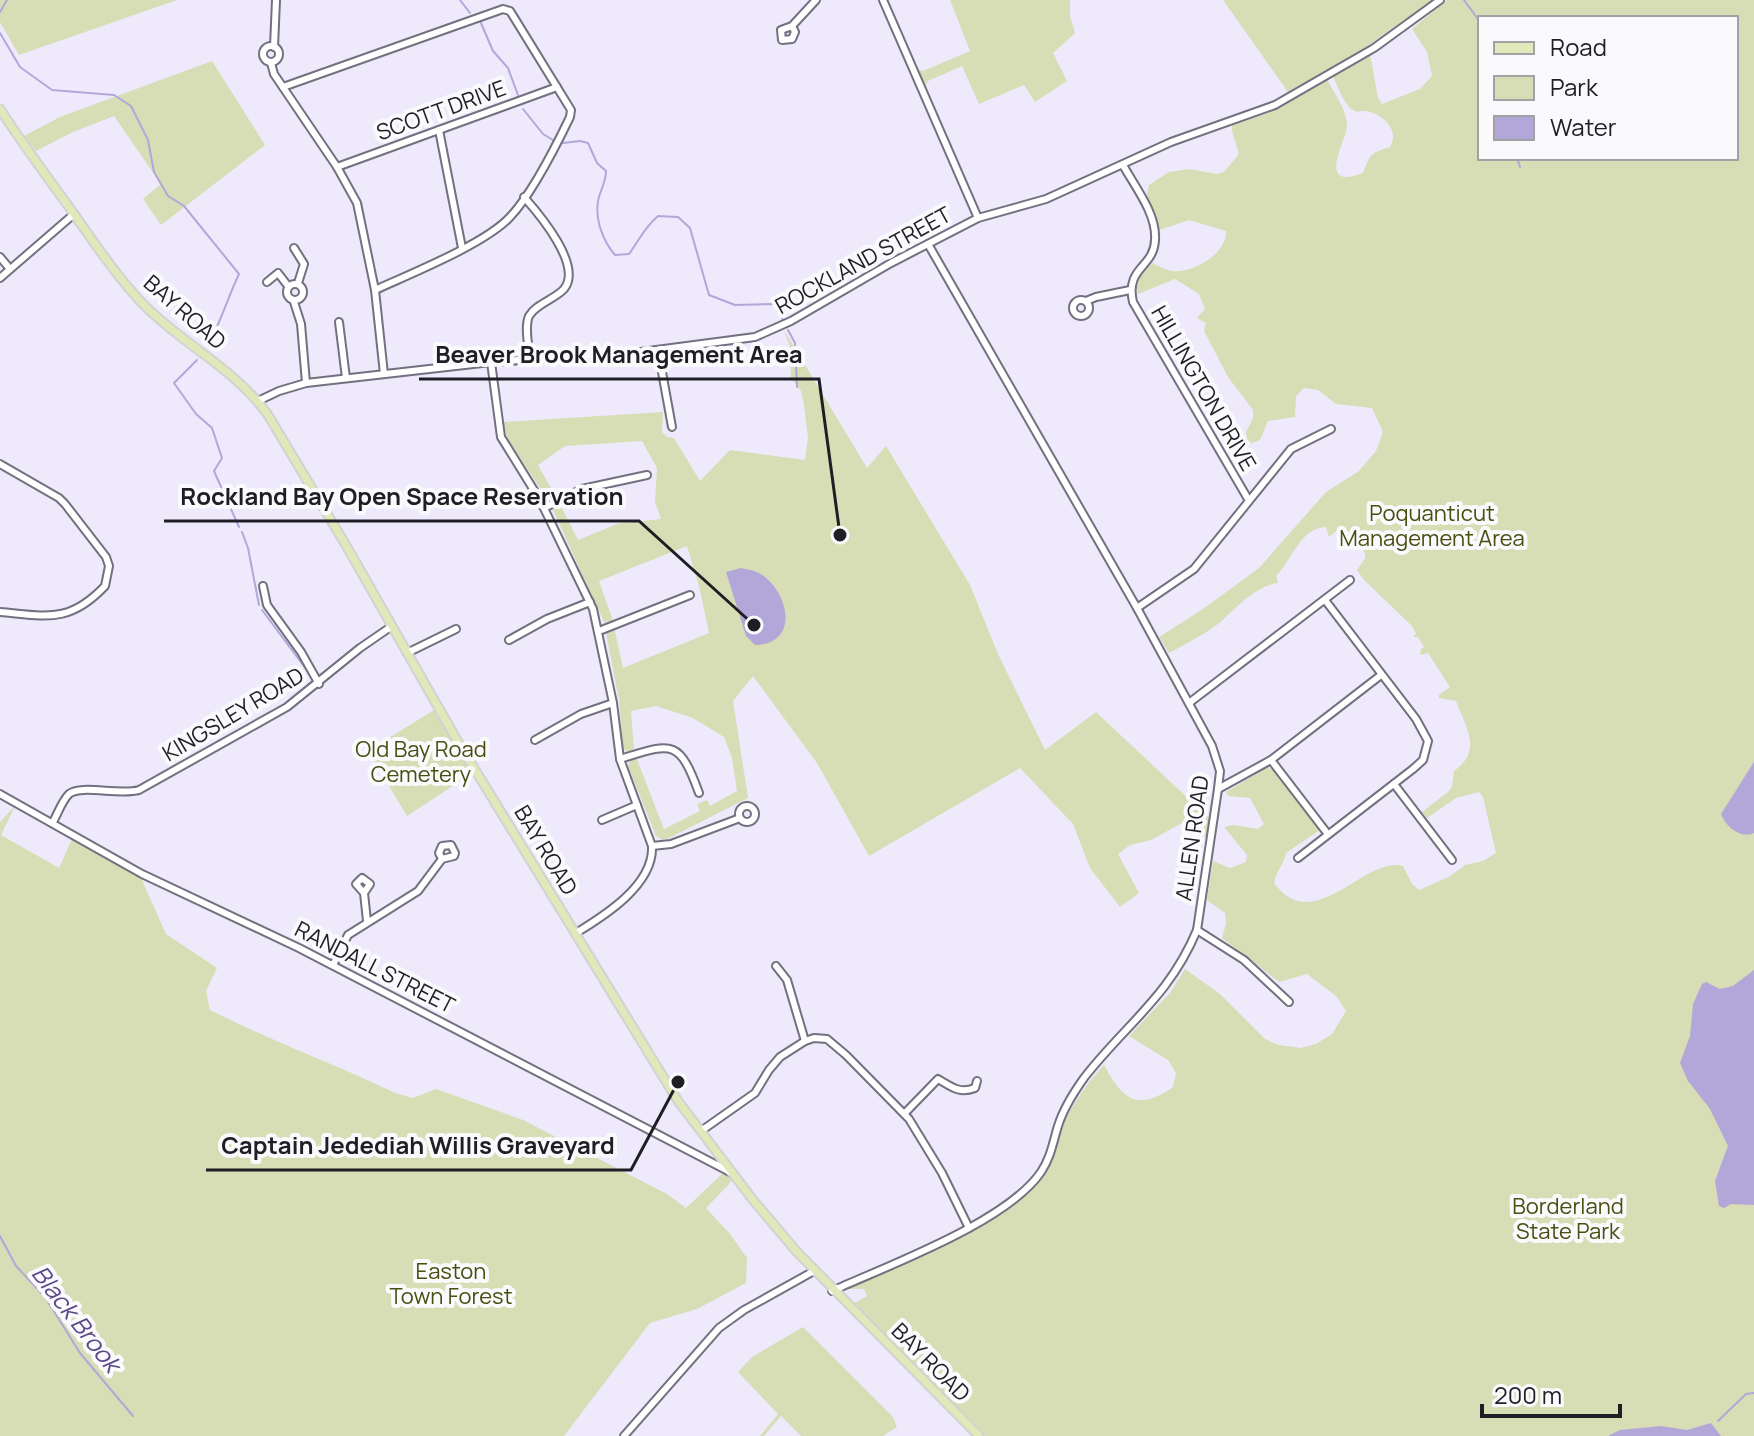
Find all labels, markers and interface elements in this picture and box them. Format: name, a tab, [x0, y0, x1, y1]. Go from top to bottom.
legend	[1478, 16, 1738, 160]
text: Road	[1550, 30, 1607, 63]
text: Park	[1550, 70, 1599, 103]
street label: SCOTT DRIVE	[372, 73, 510, 147]
text: Water	[1550, 110, 1617, 143]
street label: ROCKLAND STREET	[770, 199, 956, 321]
street label: BAY ROAD	[137, 268, 233, 356]
street label: HILLINGTON DRIVE	[1145, 300, 1263, 476]
callout: Beaver Brook Management Area	[419, 331, 819, 379]
text: Beaver Brook Management Area	[435, 337, 803, 370]
callout: Rockland Bay Open Space Reservation	[164, 473, 639, 521]
text: Rockland Bay Open Space Reservation	[180, 479, 624, 512]
park label: Poquanticut Management Area	[1339, 498, 1525, 553]
street label: KINGSLEY ROAD	[157, 660, 309, 768]
park label: Old Bay Road Cemetery	[355, 734, 487, 789]
street label: ALLEN ROAD	[1168, 773, 1216, 903]
street label: BAY ROAD	[507, 799, 585, 901]
street label: RANDALL STREET	[290, 914, 460, 1020]
callout: Captain Jedediah Willis Graveyard	[206, 1122, 631, 1170]
text: Captain Jedediah Willis Graveyard	[221, 1128, 615, 1161]
park label: Borderland State Park	[1512, 1191, 1624, 1246]
park label: Easton Town Forest	[390, 1256, 513, 1311]
water label: Black Brook	[25, 1258, 131, 1381]
street label: BAY ROAD	[885, 1316, 977, 1408]
scale bar	[1482, 1368, 1620, 1418]
text: 200 m	[1494, 1378, 1562, 1411]

